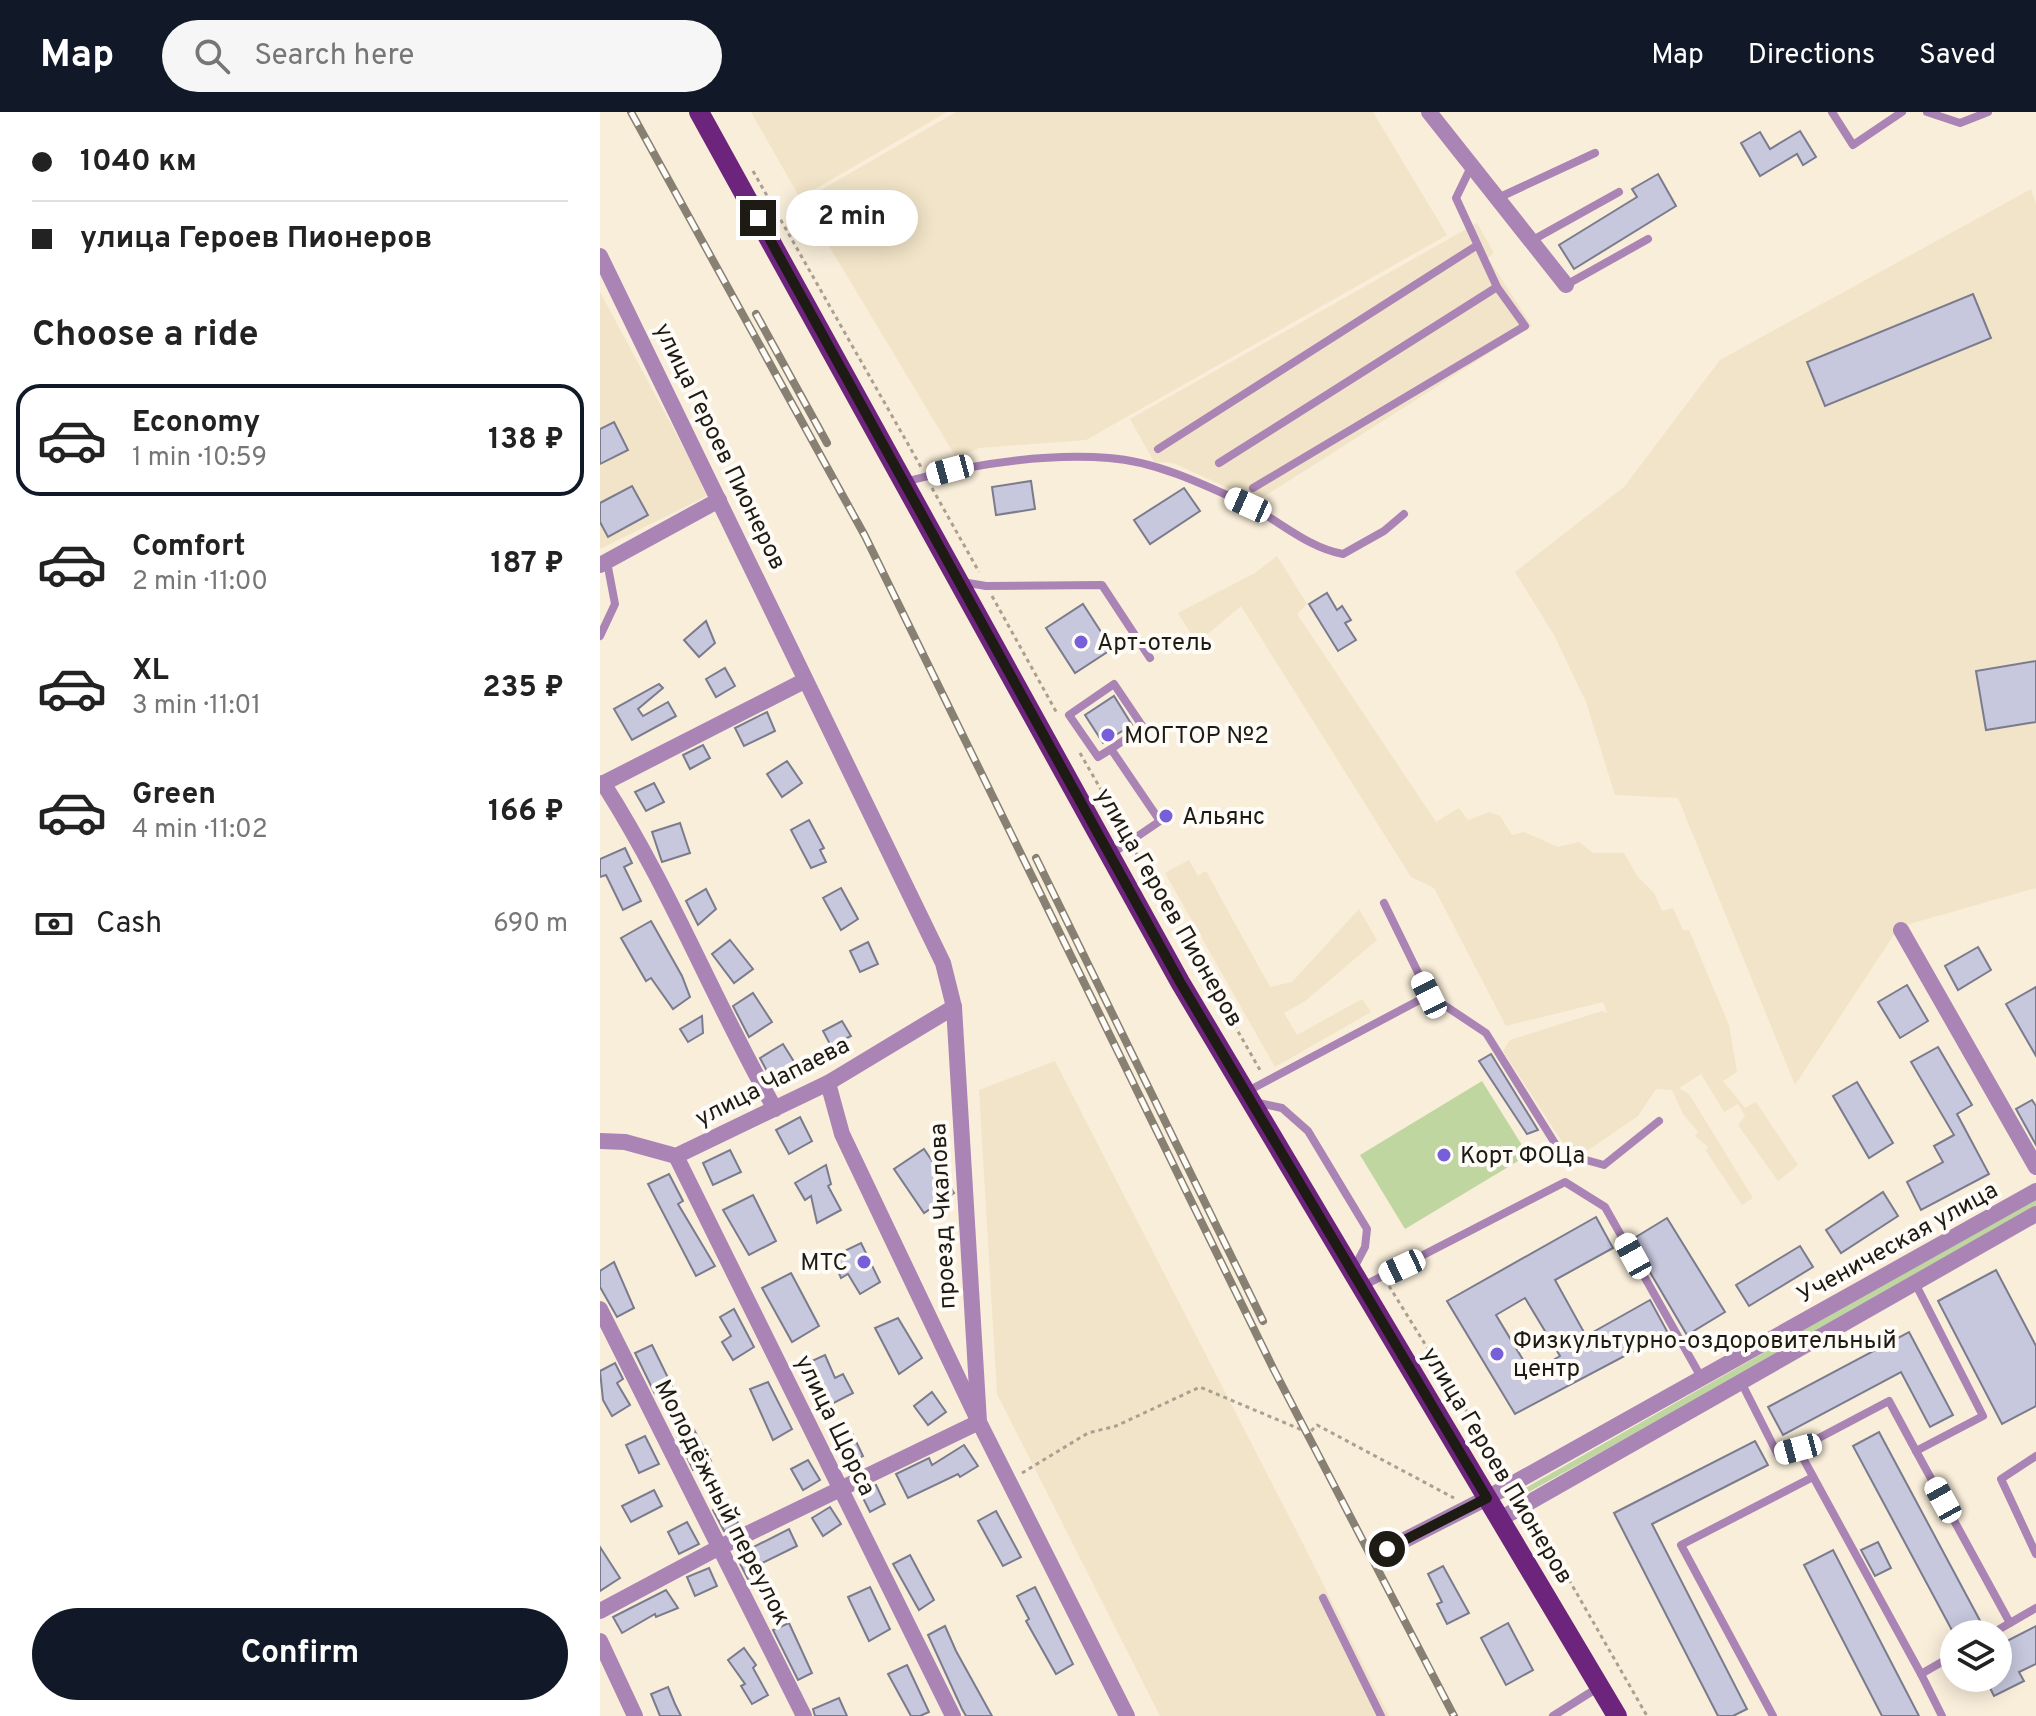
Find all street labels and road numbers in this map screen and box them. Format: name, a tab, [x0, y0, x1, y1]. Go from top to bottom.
street label: улица Героев Пионеров	[646, 319, 792, 575]
street label: улица Героев Пионеров	[1088, 783, 1249, 1033]
street label: улица Чапаева	[691, 1031, 855, 1135]
street label: проезд Чкалова	[924, 1122, 964, 1310]
street label: Ученическая улица	[1792, 1176, 2004, 1311]
street label: улица Героев Пионеров	[1414, 1342, 1579, 1590]
street label: улица Щорса	[787, 1351, 881, 1501]
street label: Молодёжный переулок	[646, 1375, 796, 1631]

